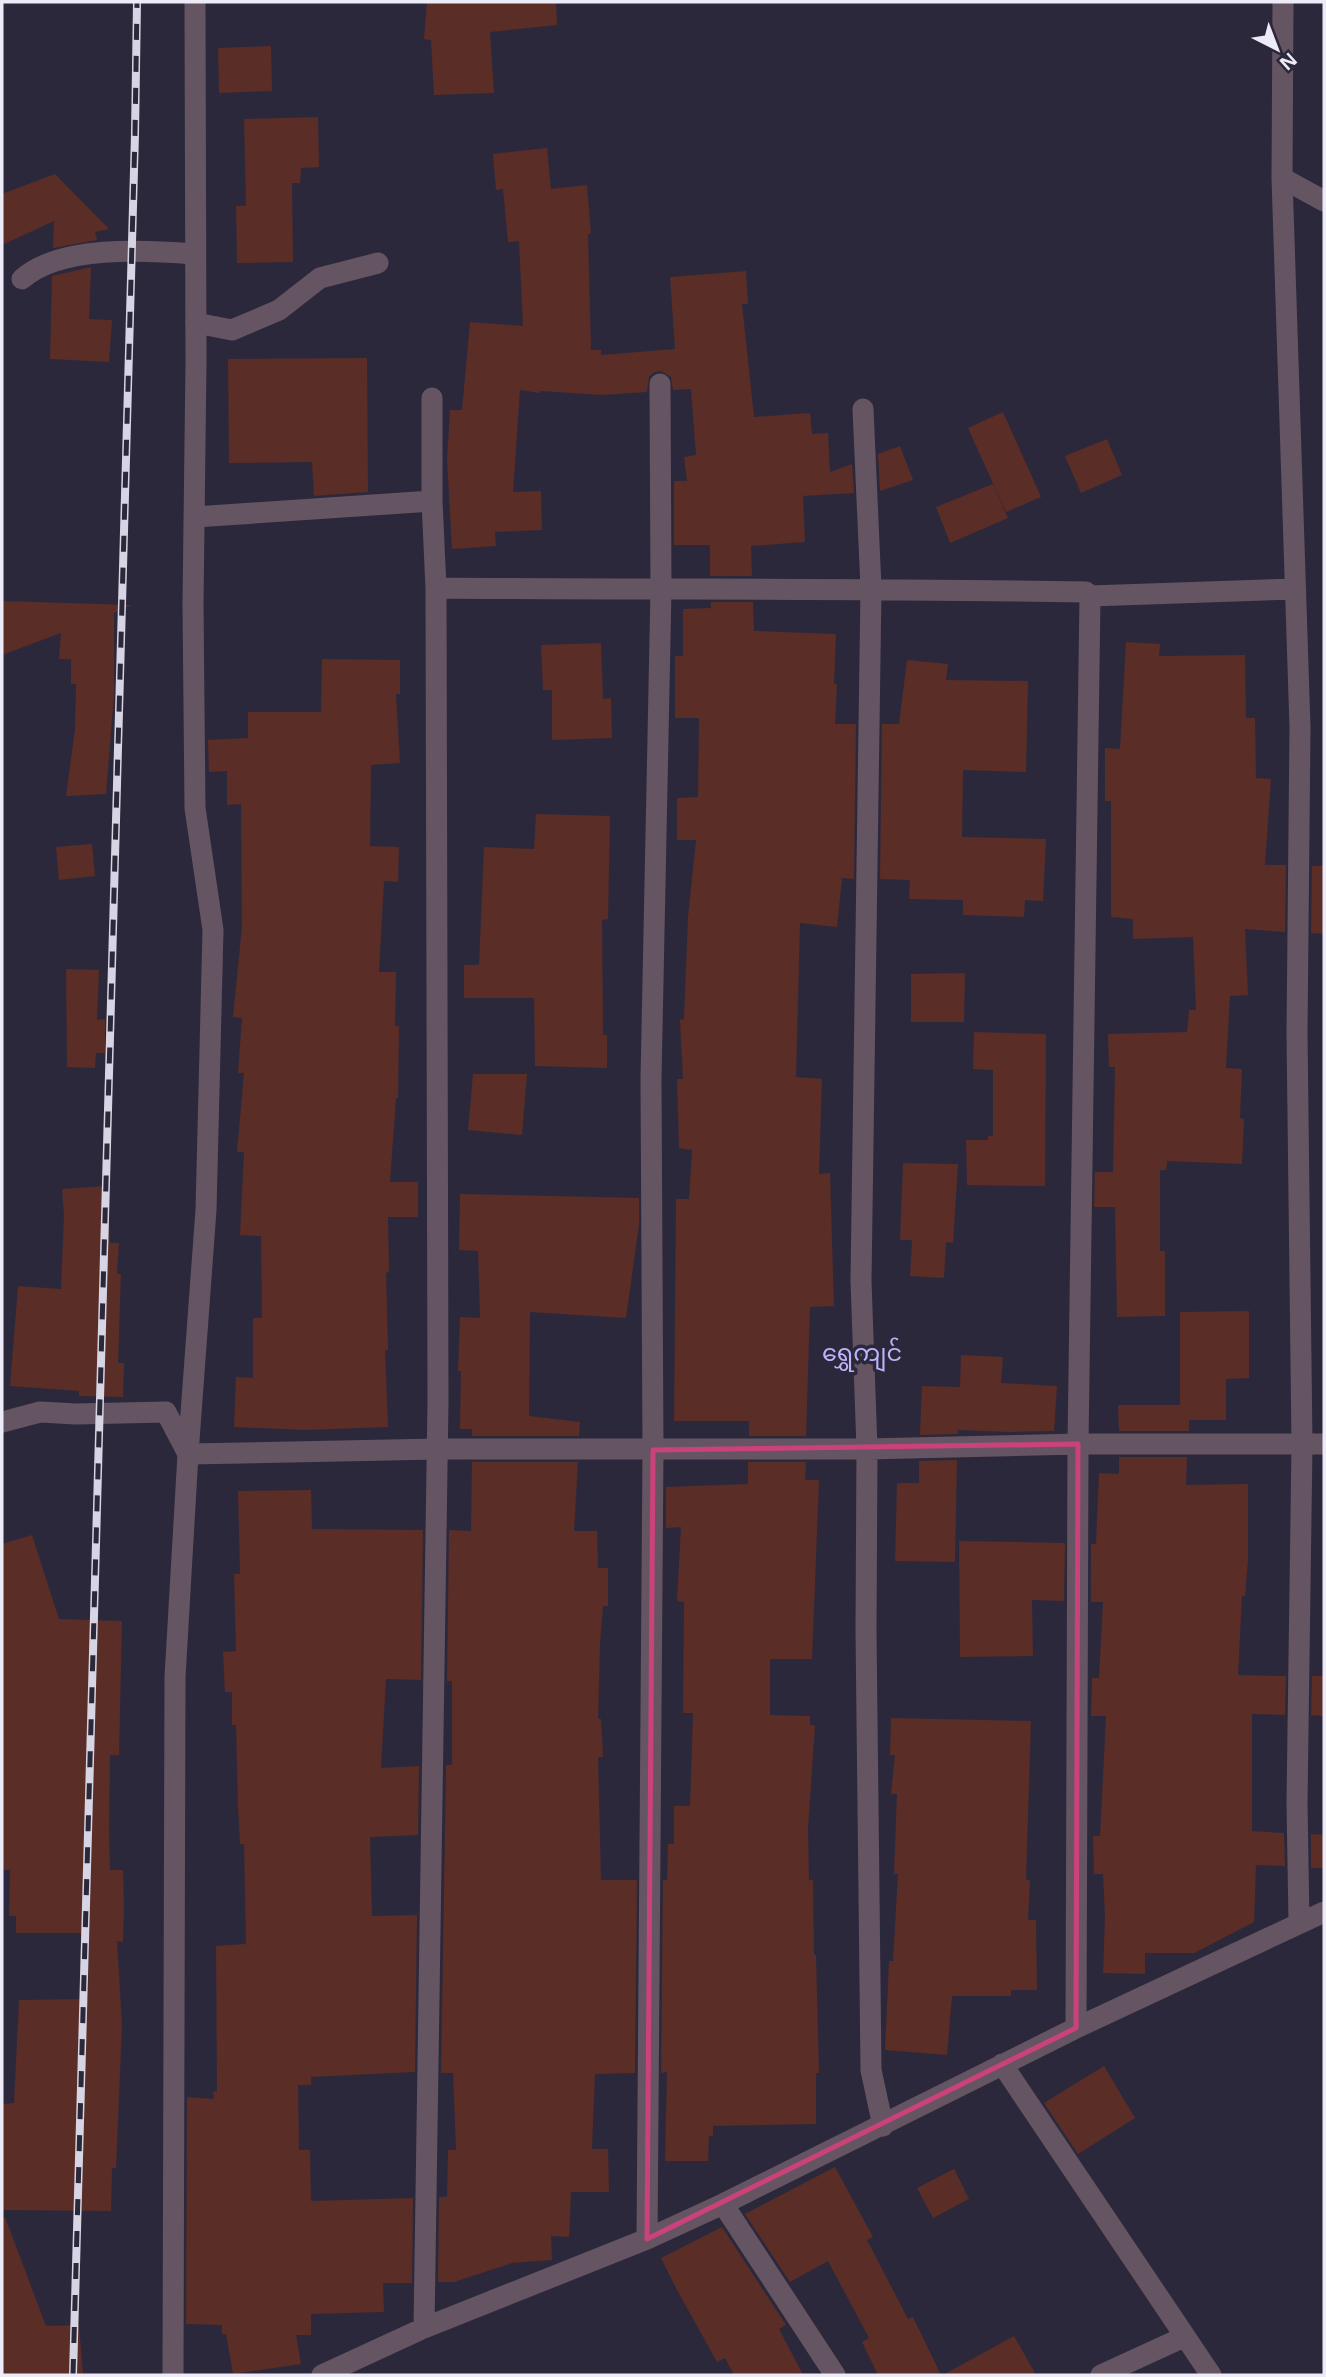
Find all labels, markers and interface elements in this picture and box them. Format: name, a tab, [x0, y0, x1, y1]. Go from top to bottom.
north arrow	[1242, 14, 1312, 84]
text: N	[1274, 47, 1303, 76]
district label: ရွှေကျင်	[822, 1335, 902, 1372]

